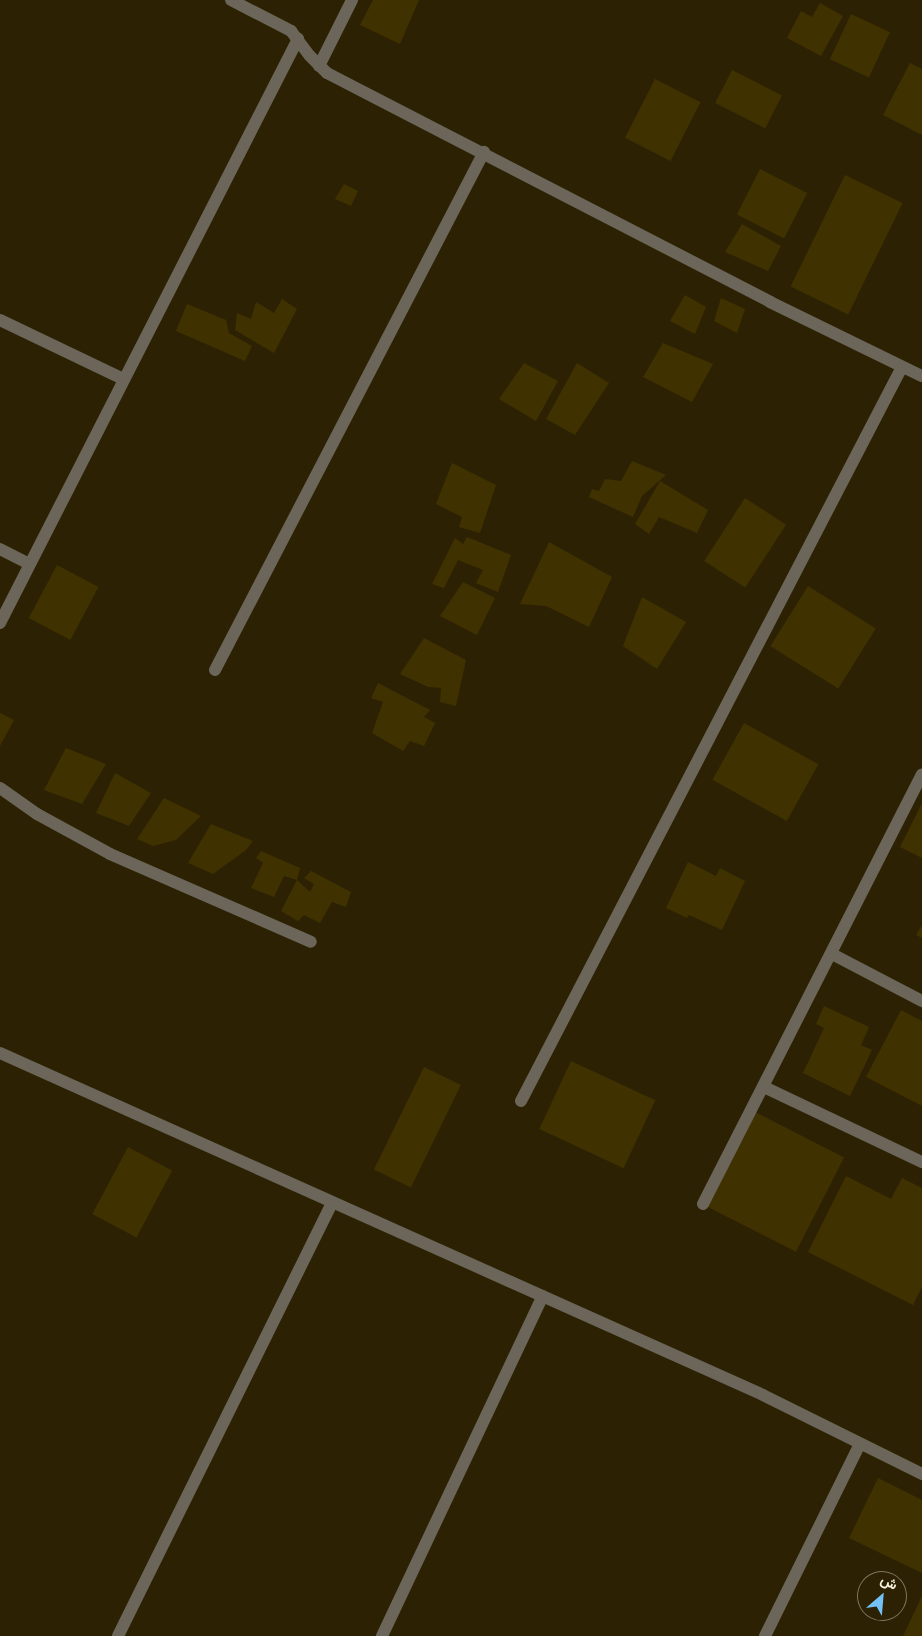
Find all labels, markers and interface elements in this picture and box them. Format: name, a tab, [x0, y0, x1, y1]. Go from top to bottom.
north arrow	[857, 1571, 907, 1621]
text: ش	[877, 1572, 900, 1594]

